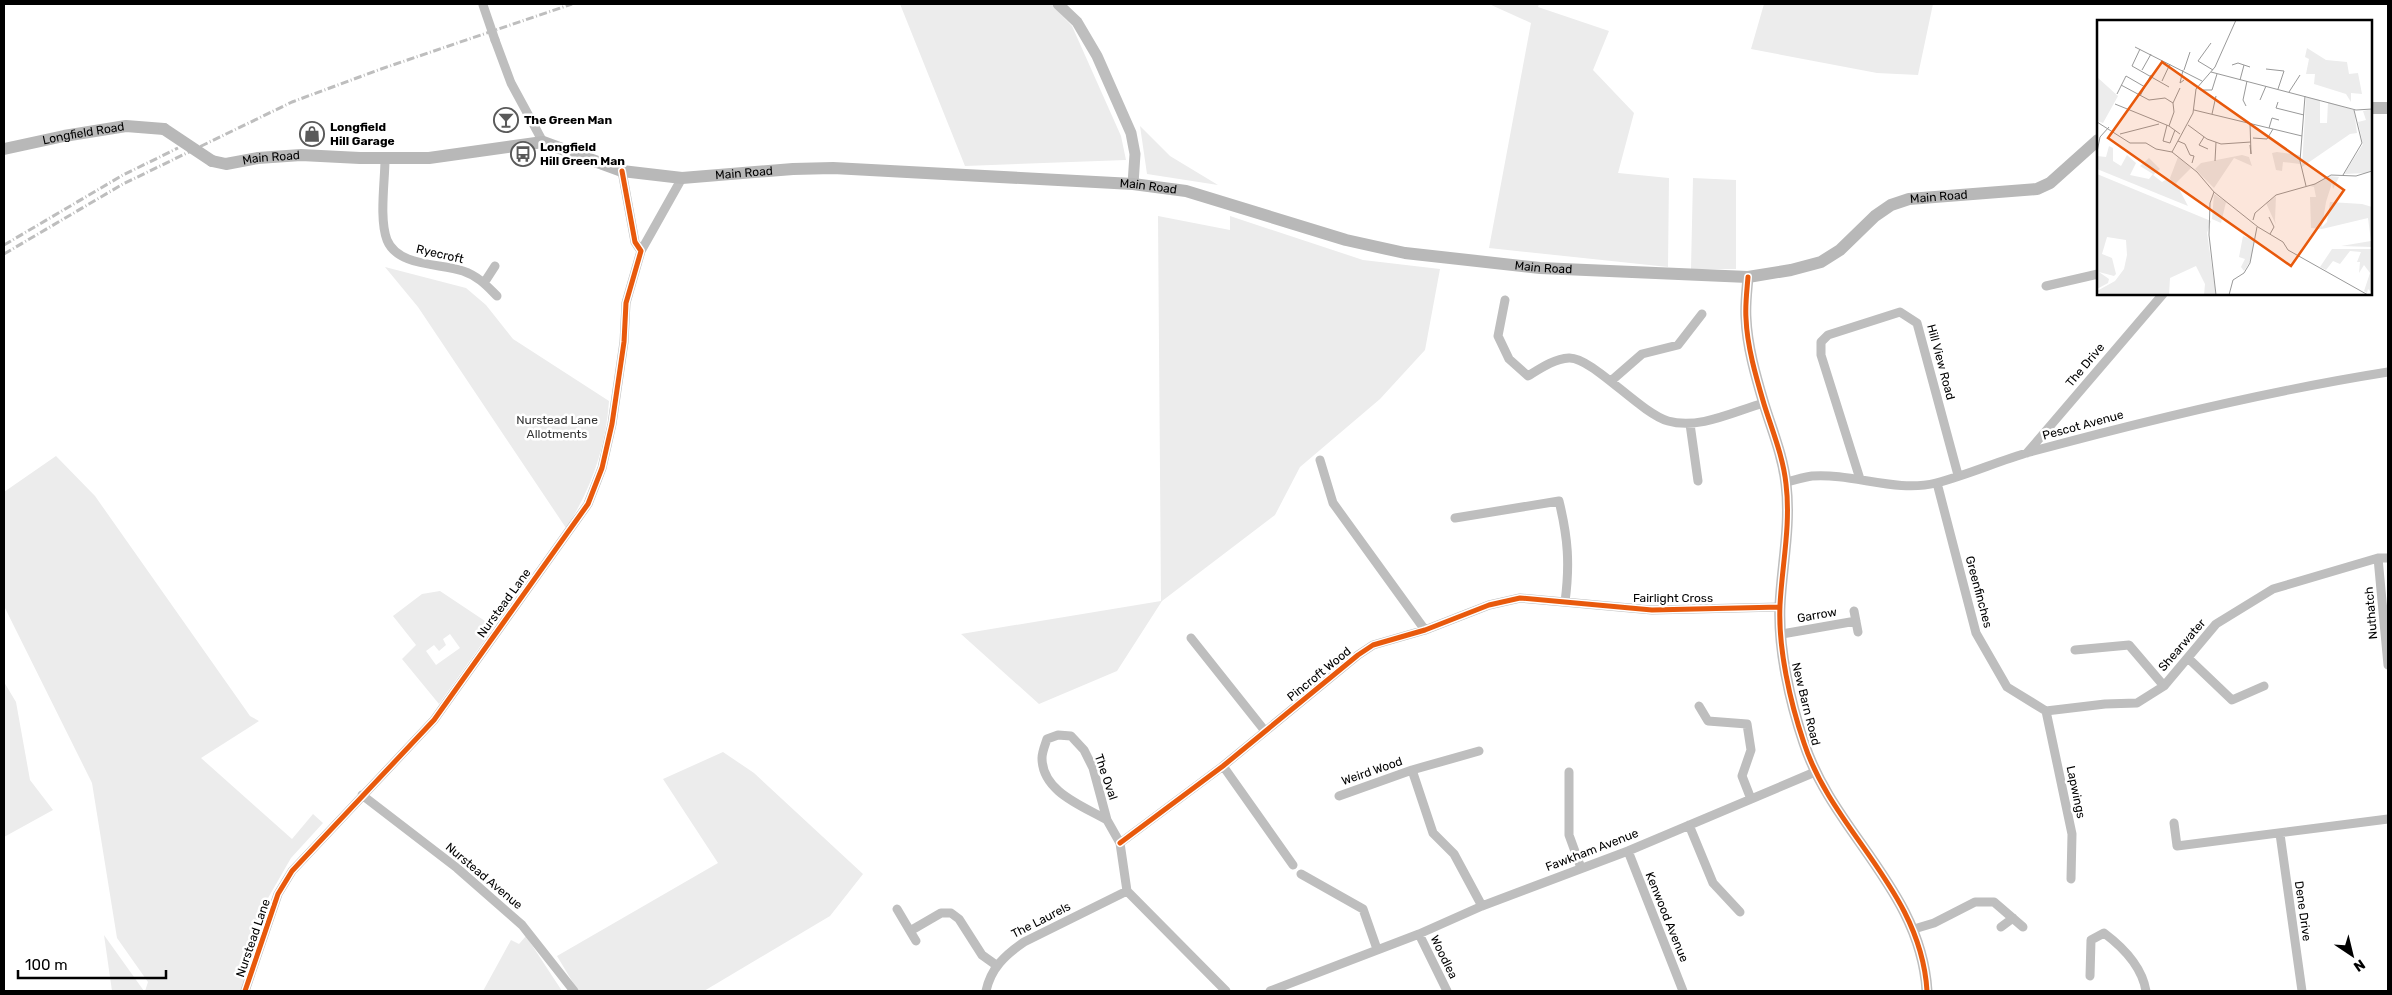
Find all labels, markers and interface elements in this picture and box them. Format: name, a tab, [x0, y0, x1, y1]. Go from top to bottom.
inset map	[2097, 20, 2372, 295]
bar icon: The Green Man	[493, 107, 519, 133]
place label: The Green Man	[524, 113, 612, 127]
street label: Longfield Road	[41, 119, 125, 147]
place label: Longfield Hill Garage	[330, 120, 395, 148]
shop icon: Longfield Hill Garage	[299, 121, 325, 147]
place label: Longfield Hill Green Man	[540, 140, 625, 168]
bus stop icon: Longfield Hill Green Man	[510, 141, 536, 167]
street label: Main Road	[241, 148, 300, 168]
street label: Main Road	[715, 164, 773, 182]
street label: Main Road	[1119, 176, 1178, 197]
street label: Main Road	[1910, 187, 1968, 206]
street label: Ryecroft	[415, 242, 465, 266]
street label: Main Road	[1514, 258, 1573, 276]
street label: Hill View Road	[1924, 323, 1958, 401]
street label: The Drive	[2063, 340, 2107, 390]
street label: Pescot Avenue	[2041, 407, 2125, 443]
park label: Nurstead Lane Allotments	[516, 413, 598, 441]
street label: Greenfinches	[1963, 555, 1995, 629]
street label: Nurstead Lane	[474, 566, 534, 640]
street label: Nuthatch	[2362, 586, 2380, 640]
street label: Fairlight Cross	[1633, 591, 1713, 605]
street label: Garrow	[1796, 605, 1838, 625]
street label: Shearwater	[2156, 616, 2209, 674]
street label: Pincroft Wood	[1284, 644, 1354, 704]
street label: New Barn Road	[1789, 661, 1823, 747]
street label: The Oval	[1092, 752, 1120, 802]
street label: Weird Wood	[1340, 754, 1404, 788]
street label: Lapwings	[2064, 764, 2088, 820]
street label: Fawkham Avenue	[1544, 826, 1641, 874]
street label: Nurstead Avenue	[443, 840, 526, 912]
street label: Kenwood Avenue	[1643, 870, 1692, 964]
street label: Dene Drive	[2292, 880, 2314, 942]
street label: Nurstead Lane	[233, 897, 273, 979]
street label: The Laurels	[1009, 899, 1073, 941]
north arrow	[2327, 930, 2377, 980]
street label: Woodlea	[1428, 933, 1460, 981]
scale bar	[18, 948, 165, 980]
text: N	[2350, 955, 2368, 975]
text: 100 m	[25, 956, 67, 974]

